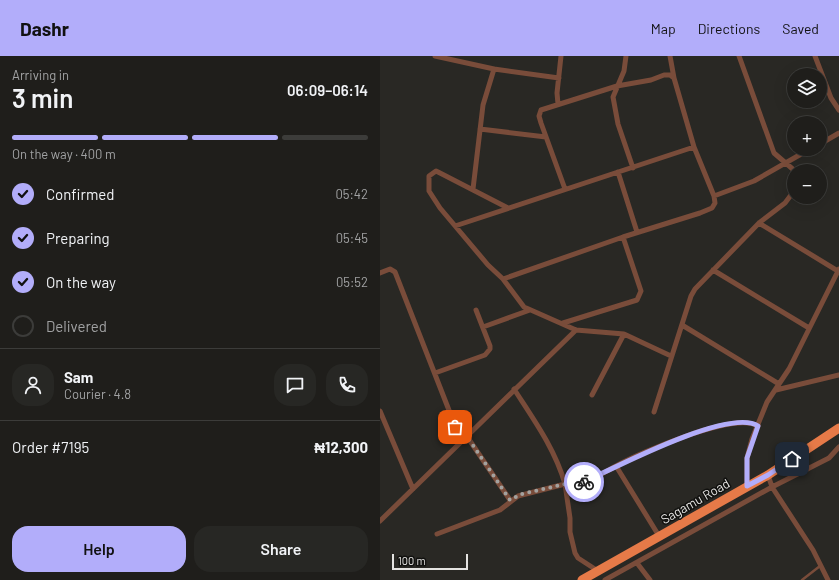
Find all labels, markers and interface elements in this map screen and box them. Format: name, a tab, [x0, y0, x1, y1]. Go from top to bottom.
text: Dashr	[20, 17, 69, 40]
text: Map	[651, 20, 676, 37]
text: Directions	[698, 20, 760, 37]
text: Saved	[782, 20, 819, 37]
text: Arriving in	[12, 67, 69, 83]
map controls	[787, 68, 827, 204]
button: layers	[787, 68, 827, 108]
text: 06:09–06:14	[287, 81, 368, 99]
text: 3 min	[12, 82, 73, 113]
button: +	[787, 116, 827, 156]
text: On the way · 400 m	[12, 146, 116, 162]
button: −	[787, 164, 827, 204]
icon: check	[12, 183, 34, 205]
text: Confirmed	[46, 185, 114, 203]
text: 05:42	[335, 186, 368, 202]
icon: check	[12, 227, 34, 249]
text: Preparing	[46, 229, 110, 247]
text: 05:45	[336, 230, 368, 246]
icon: check	[12, 271, 34, 293]
text: On the way	[46, 273, 116, 291]
text: 05:52	[336, 274, 368, 290]
text: Delivered	[46, 317, 107, 335]
button: person	[12, 364, 54, 406]
button: chat	[274, 364, 316, 406]
button: phone	[326, 364, 368, 406]
text: Sam	[64, 368, 93, 386]
text: Courier · 4.8	[64, 386, 131, 402]
pin	[438, 410, 472, 444]
icon: bag	[444, 416, 466, 438]
text: Order #7195	[12, 438, 89, 456]
text: ₦12,300	[314, 438, 368, 456]
pin	[775, 442, 809, 476]
icon: home	[781, 448, 803, 470]
courier	[564, 462, 604, 502]
icon: bike	[573, 471, 595, 493]
street label: Sagamu Road	[658, 475, 732, 527]
button: Help	[12, 526, 186, 572]
button: Share	[194, 526, 368, 572]
scale bar	[392, 552, 468, 571]
text: 100 m	[398, 554, 426, 567]

